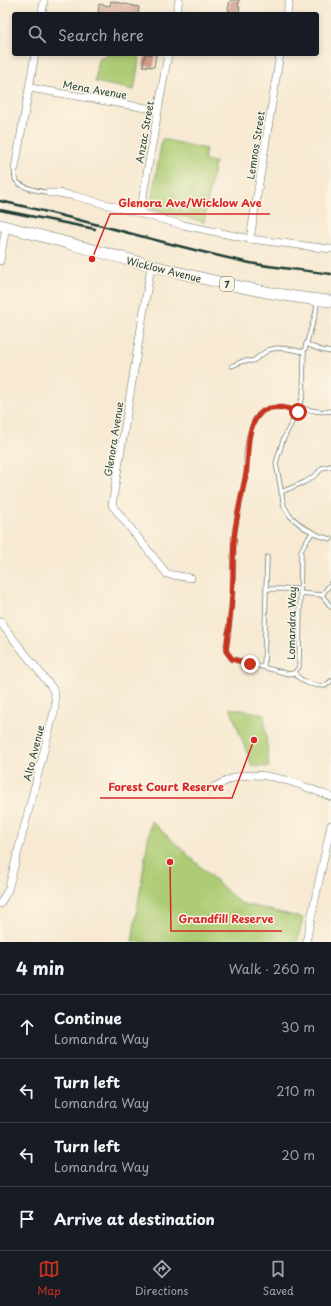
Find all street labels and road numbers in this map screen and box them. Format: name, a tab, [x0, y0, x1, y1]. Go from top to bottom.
street label: Mena Avenue	[62, 76, 129, 102]
street label: Anzac Street	[131, 100, 157, 164]
street label: Lemnos Street	[242, 110, 268, 180]
street label: Wicklow Avenue	[125, 252, 204, 286]
road number: 7	[220, 277, 234, 291]
street label: Glenora Avenue	[100, 400, 126, 477]
street label: Lomandra Way	[283, 586, 299, 660]
street label: Alto Avenue	[19, 723, 47, 783]

